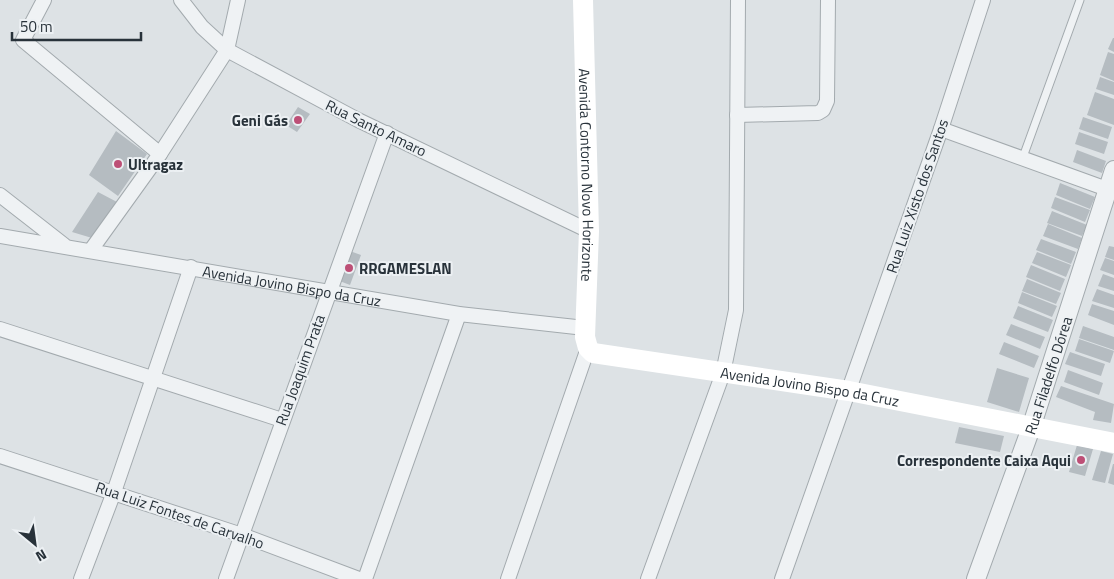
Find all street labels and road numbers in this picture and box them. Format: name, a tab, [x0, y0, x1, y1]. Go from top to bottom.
street label: Avenida Contorno Novo Horizonte	[573, 68, 601, 282]
street label: Rua Santo Amaro	[321, 94, 431, 162]
street label: Rua Luiz Xisto dos Santos	[880, 116, 954, 276]
street label: Avenida Jovino Bispo da Cruz	[201, 259, 383, 312]
street label: Rua Joaquim Prata	[269, 311, 331, 429]
street label: Rua Filadelfo Dórea	[1018, 313, 1078, 438]
street label: Avenida Jovino Bispo da Cruz	[719, 361, 901, 412]
street label: Rua Luiz Fontes de Carvalho	[93, 475, 267, 555]

